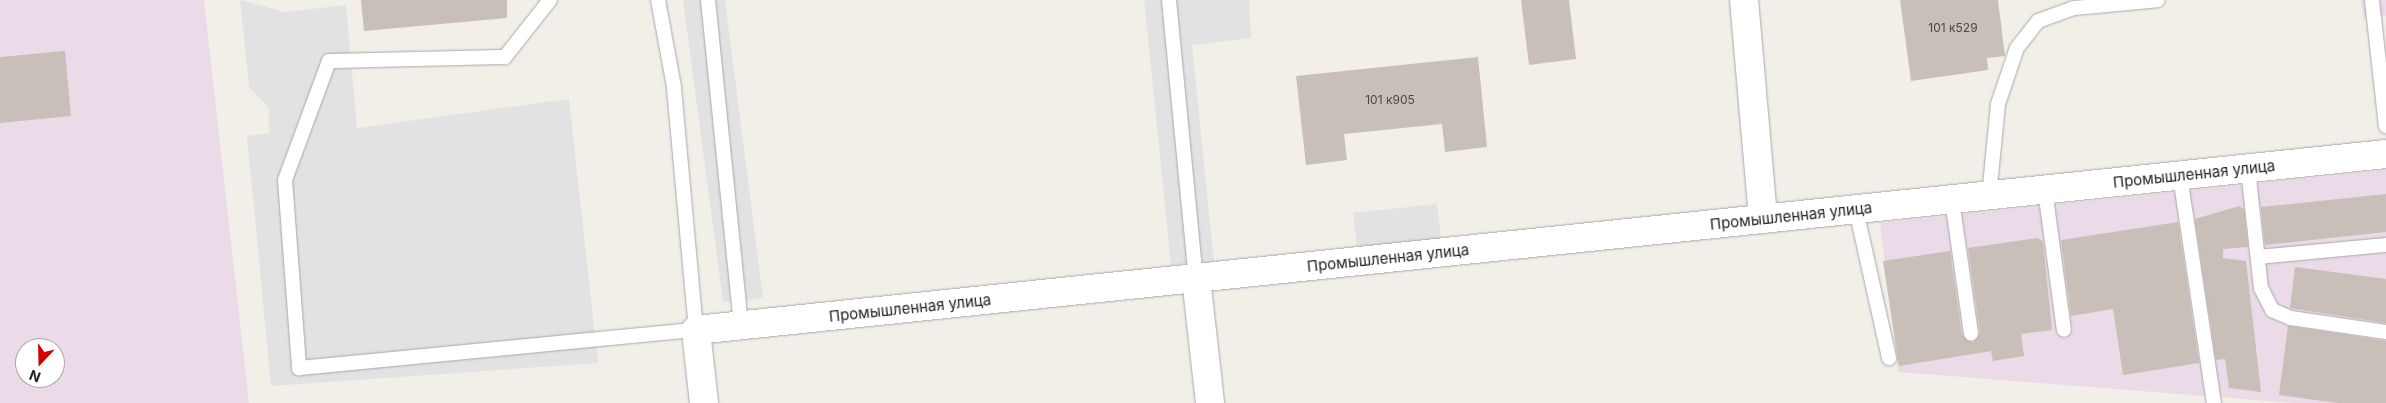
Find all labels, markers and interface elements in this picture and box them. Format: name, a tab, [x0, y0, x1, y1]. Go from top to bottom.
house number: 101 к529	[1928, 21, 1978, 35]
house number: 101 к905	[1365, 93, 1415, 107]
street label: Промышленная улица	[2112, 157, 2276, 191]
street label: Промышленная улица	[1709, 199, 1873, 233]
street label: Промышленная улица	[1306, 241, 1470, 275]
street label: Промышленная улица	[828, 291, 992, 325]
north arrow	[15, 338, 65, 388]
text: N	[27, 367, 43, 386]

